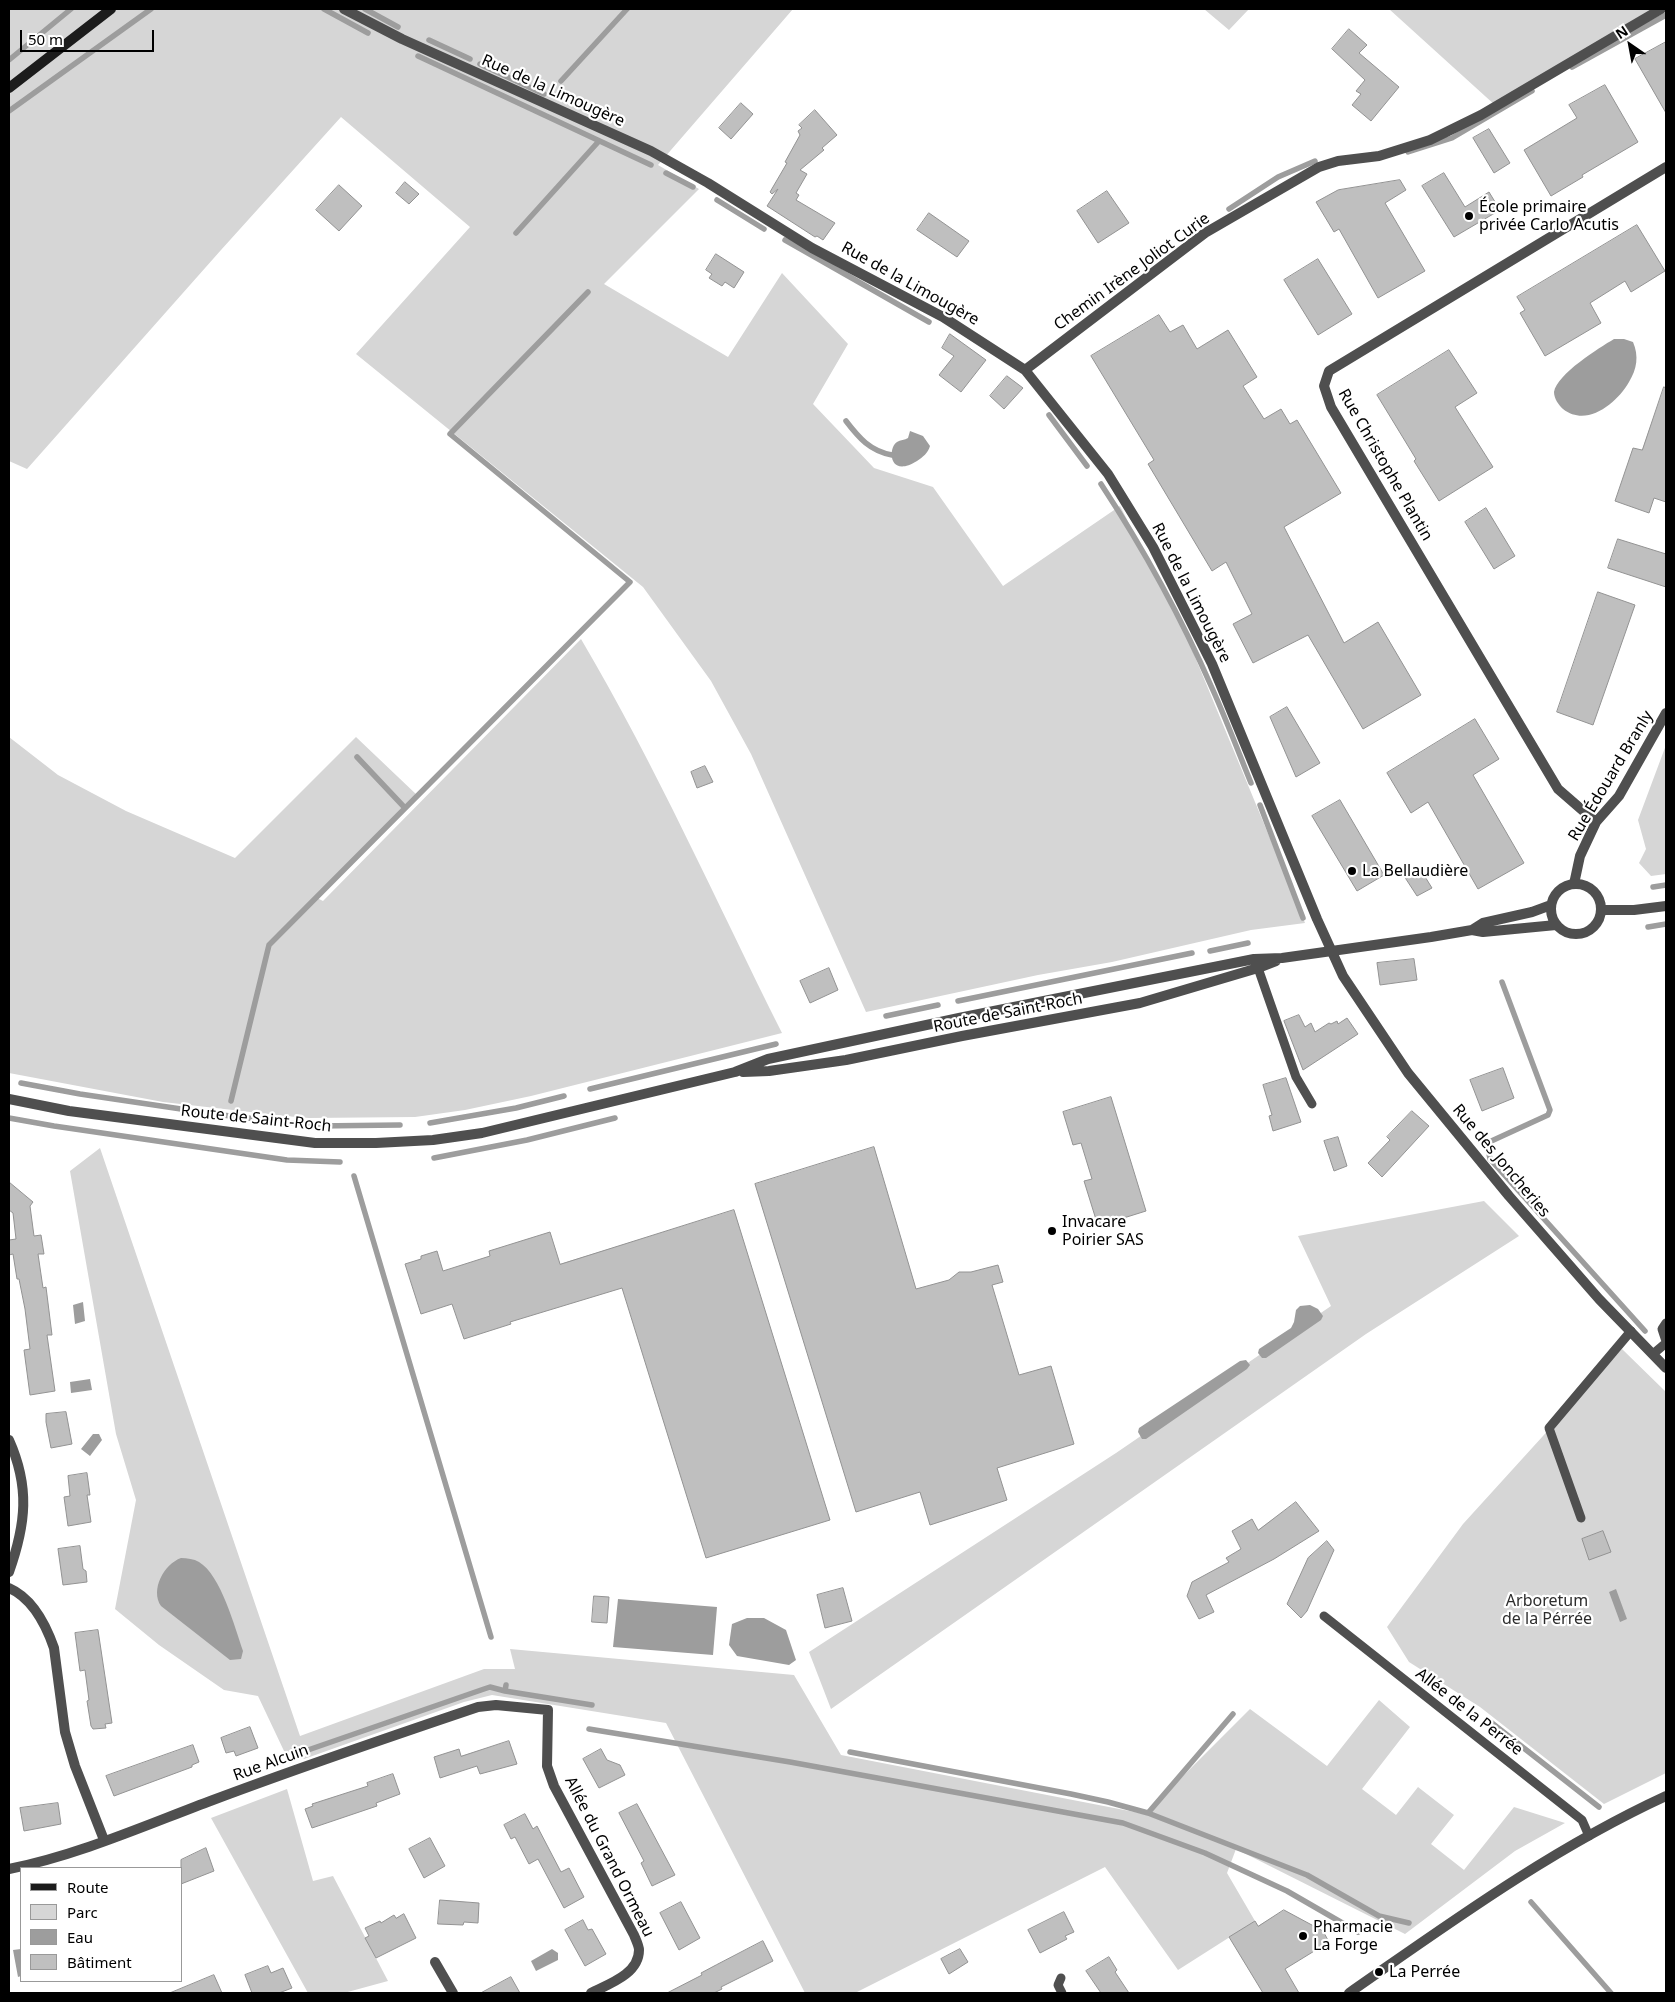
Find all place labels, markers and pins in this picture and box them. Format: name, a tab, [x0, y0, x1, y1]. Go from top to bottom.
place label: École primaire privée Carlo Acutis	[1479, 197, 1619, 235]
marker: École primaire privée Carlo Acutis	[1463, 210, 1475, 222]
place label: La Bellaudière	[1362, 861, 1468, 881]
marker: La Bellaudière	[1346, 865, 1358, 877]
place label: Invacare Poirier SAS	[1062, 1212, 1144, 1250]
marker: Invacare Poirier SAS	[1046, 1225, 1058, 1237]
place label: Pharmacie La Forge	[1313, 1917, 1393, 1955]
marker: Pharmacie La Forge	[1297, 1930, 1309, 1942]
place label: La Perrée	[1389, 1962, 1460, 1982]
marker: La Perrée	[1373, 1966, 1385, 1978]

